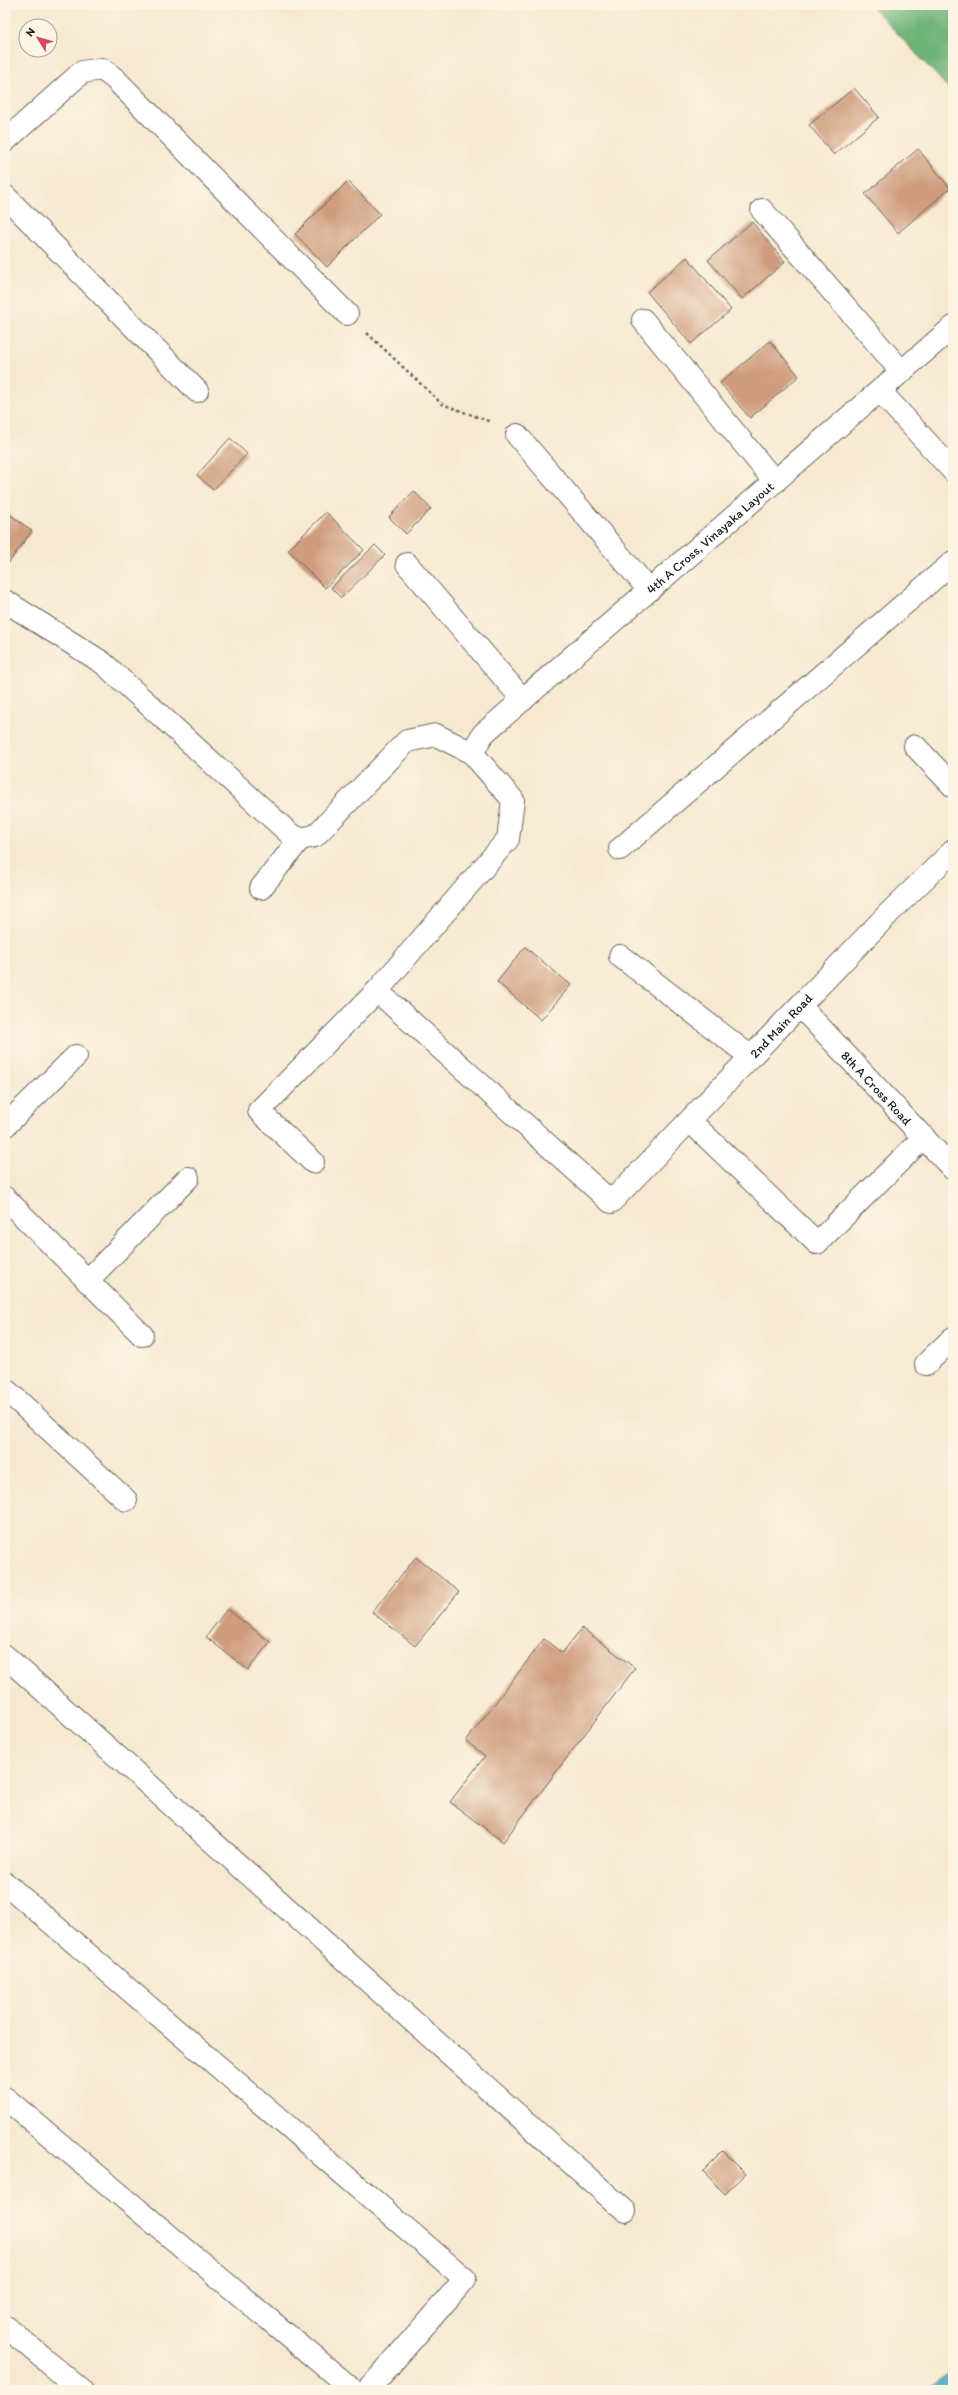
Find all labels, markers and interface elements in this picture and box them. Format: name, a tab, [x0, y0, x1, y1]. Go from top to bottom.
north arrow	[18, 18, 58, 58]
text: N	[23, 25, 38, 39]
street label: 4th A Cross, Vinayaka Layout	[643, 479, 777, 597]
street label: 2nd Main Road	[747, 991, 815, 1061]
street label: 8th A Cross Road	[838, 1048, 915, 1128]

